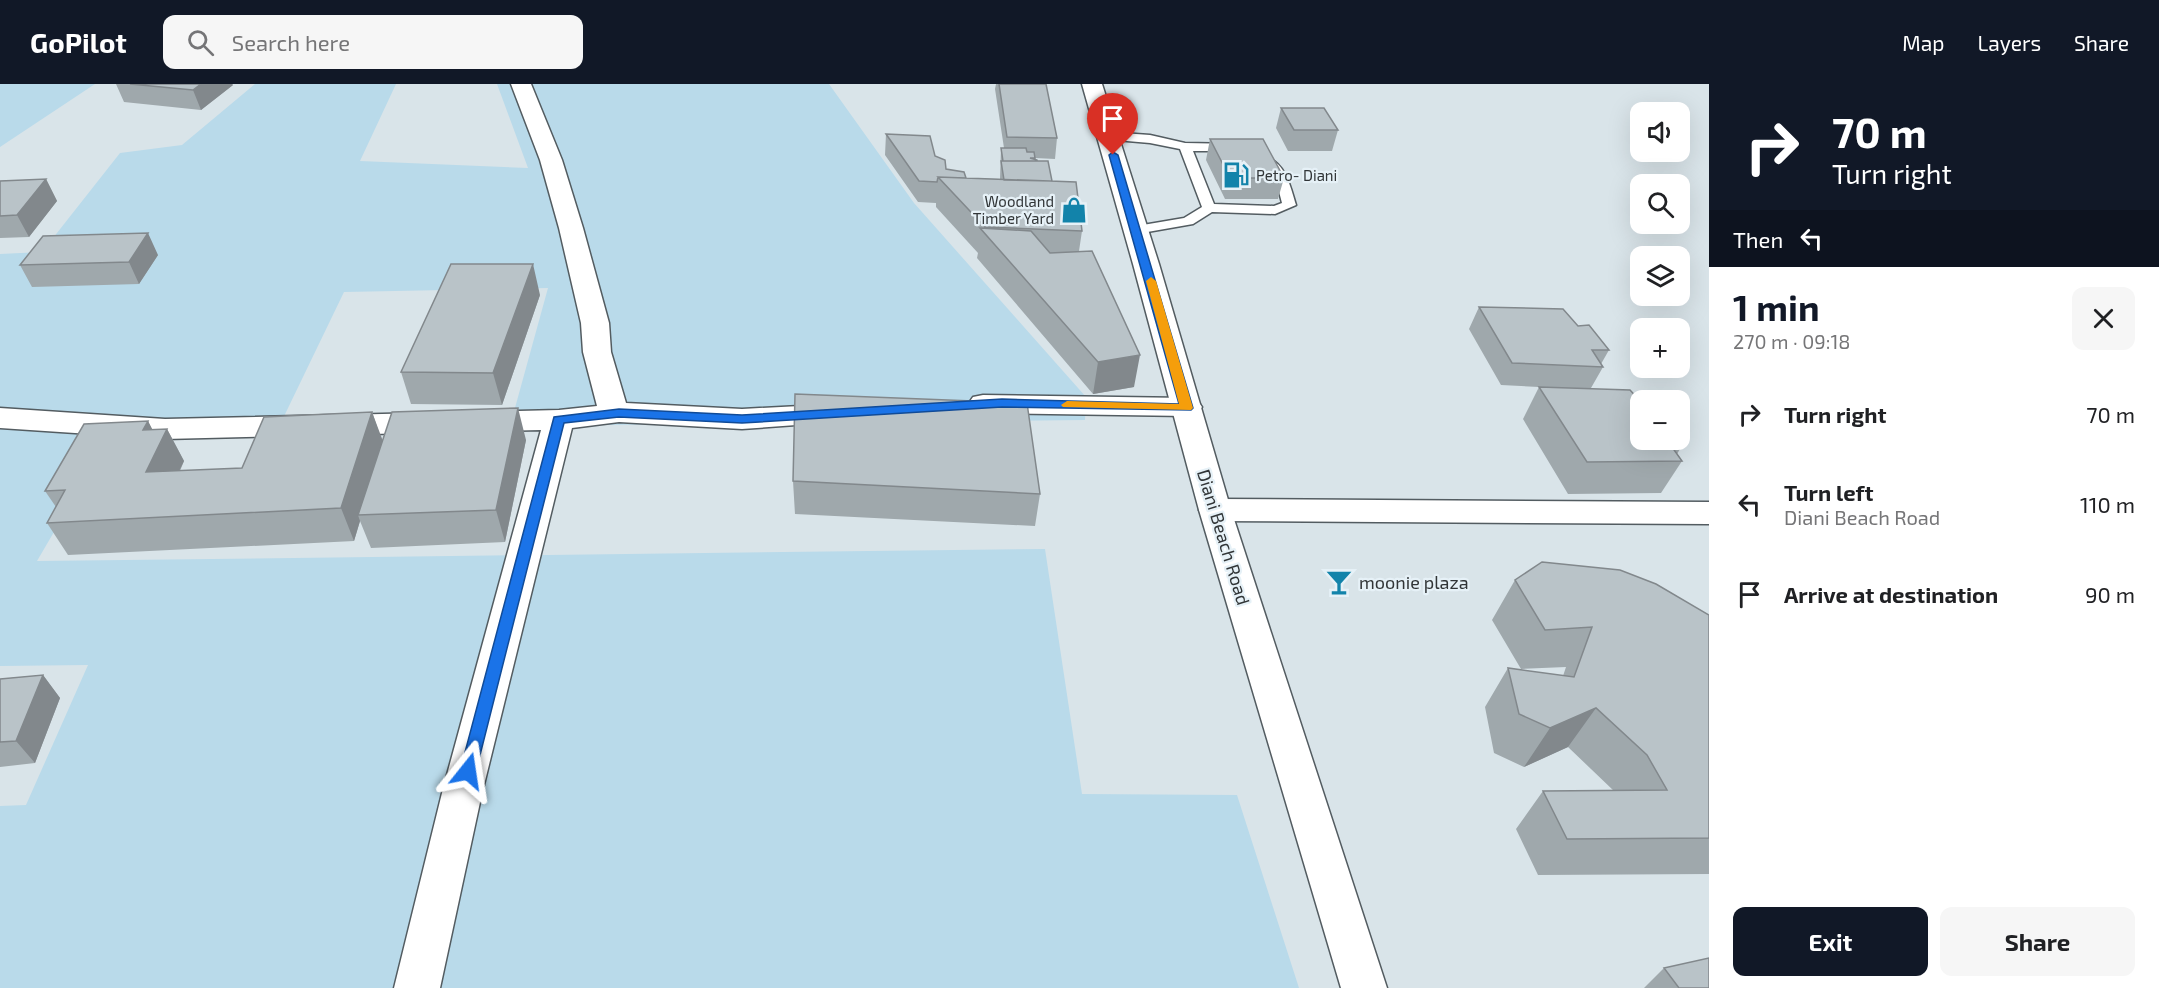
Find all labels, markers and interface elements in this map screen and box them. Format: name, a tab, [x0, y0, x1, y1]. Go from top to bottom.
search box	[163, 15, 583, 69]
text: GoPilot	[30, 25, 127, 59]
icon: search	[184, 26, 217, 59]
text: Search here	[232, 29, 350, 55]
text: Map	[1902, 30, 1944, 55]
text: Layers	[1977, 30, 2041, 55]
text: Share	[2074, 30, 2129, 55]
pin	[1087, 93, 1138, 155]
icon: arrive	[1096, 102, 1129, 135]
map controls	[1630, 102, 1690, 450]
button: sound	[1630, 102, 1690, 162]
text: 70 m	[1832, 106, 1927, 156]
icon: right	[1733, 108, 1811, 186]
text: Turn right	[1832, 157, 1952, 189]
fuel station icon: Petro- Diani	[1221, 160, 1251, 190]
place label: Petro- Diani	[1256, 166, 1337, 184]
button: search	[1630, 174, 1690, 234]
place label: Woodland Timber Yard	[973, 192, 1054, 227]
shop icon: Woodland Timber Yard	[1059, 195, 1089, 225]
icon: left	[1795, 222, 1828, 255]
text: Then	[1733, 226, 1783, 252]
button: layers	[1630, 246, 1690, 306]
text: 1 min	[1733, 285, 1820, 328]
button: close	[2072, 287, 2135, 350]
button: +	[1630, 318, 1690, 378]
text: 270 m · 09:18	[1733, 329, 1850, 353]
button: −	[1630, 390, 1690, 450]
icon: right	[1733, 398, 1766, 431]
text: Turn right	[1784, 401, 1886, 427]
text: 70 m	[2086, 401, 2135, 427]
street label: Diani Beach Road	[1193, 467, 1255, 607]
text: Turn left	[1784, 479, 1873, 505]
icon: left	[1733, 488, 1766, 521]
text: 110 m	[2080, 491, 2135, 517]
text: Diani Beach Road	[1784, 505, 1940, 529]
bar icon: moonie plaza	[1324, 567, 1354, 597]
place label: moonie plaza	[1359, 571, 1469, 593]
icon: arrive	[1733, 578, 1766, 611]
text: Arrive at destination	[1784, 581, 1998, 607]
text: 90 m	[2085, 581, 2135, 607]
position arrow	[436, 739, 500, 803]
button: Exit	[1733, 907, 1928, 976]
button: Share	[1940, 907, 2135, 976]

